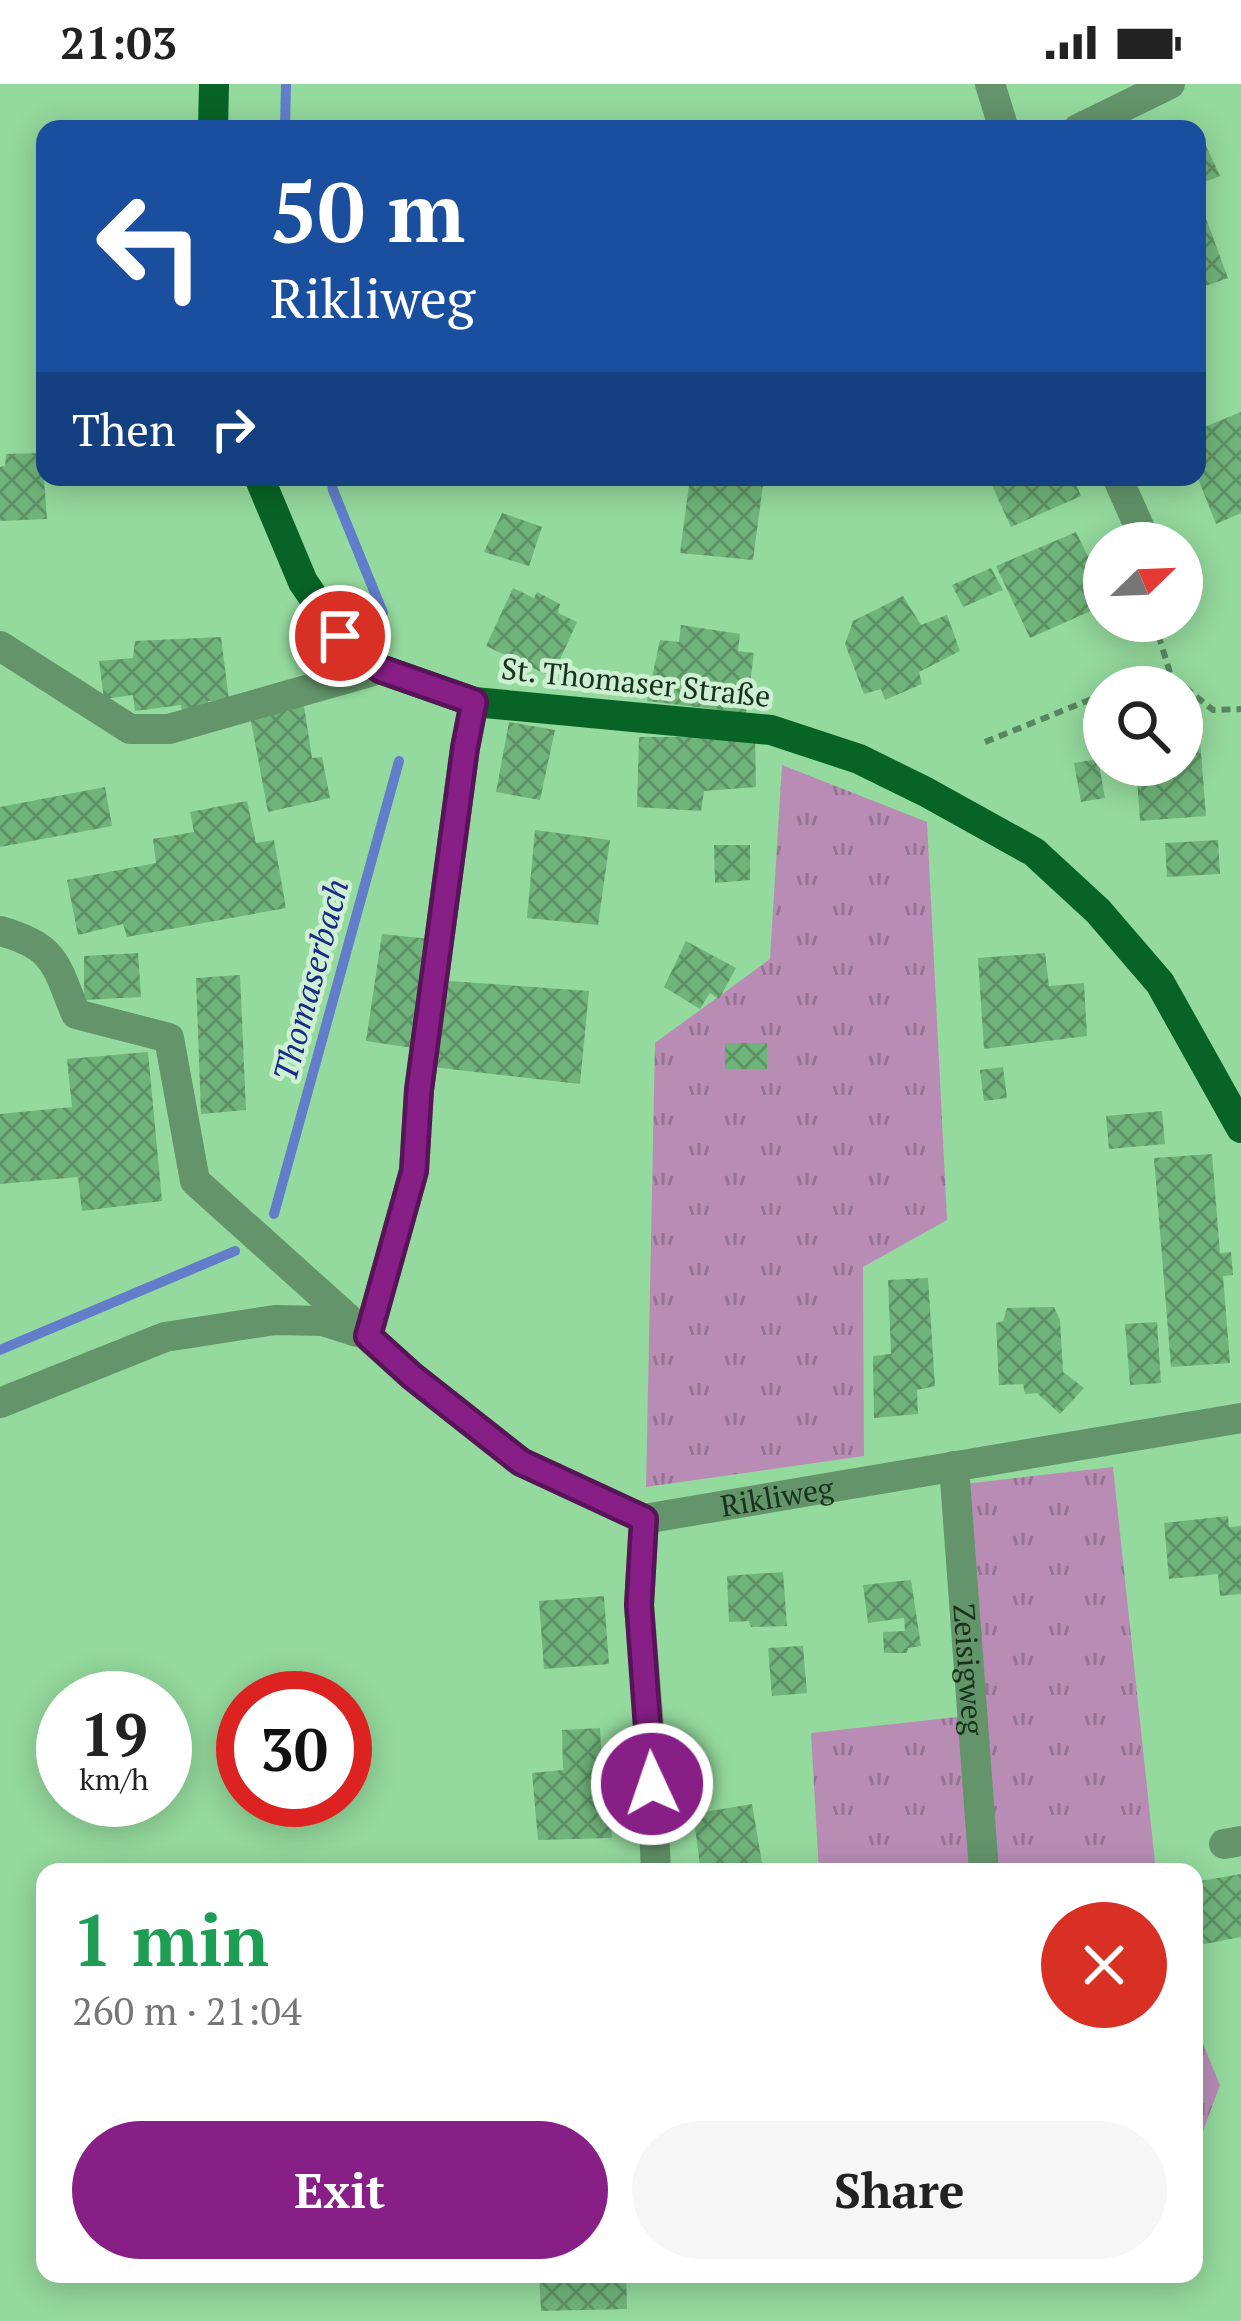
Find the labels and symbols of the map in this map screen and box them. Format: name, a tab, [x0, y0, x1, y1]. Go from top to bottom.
north arrow	[1083, 522, 1203, 642]
pin	[289, 585, 391, 687]
street label: St. Thomaser Straße	[499, 648, 773, 716]
water label: Thomaserbach	[262, 874, 358, 1086]
street label: Rikliweg	[717, 1467, 838, 1526]
street label: Zeisigweg	[944, 1602, 994, 1738]
speed limit sign: 30	[216, 1671, 372, 1827]
position arrow	[589, 1721, 715, 1847]

